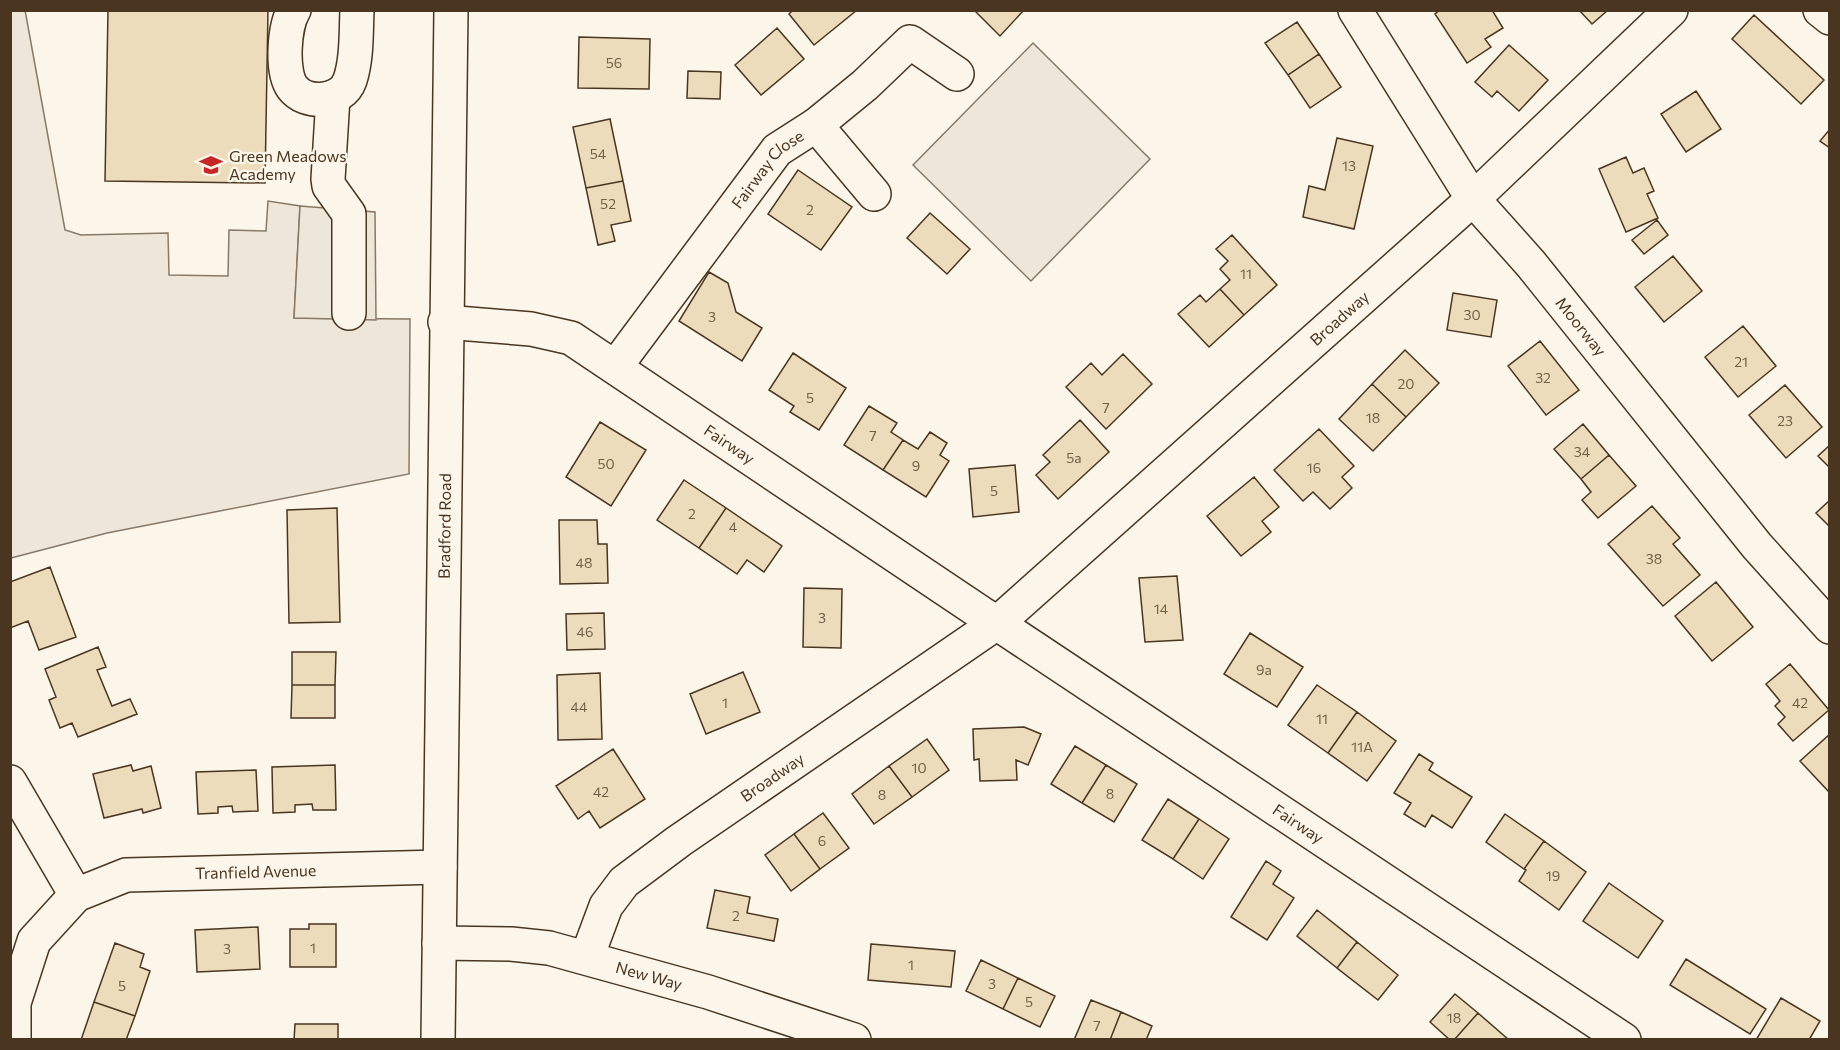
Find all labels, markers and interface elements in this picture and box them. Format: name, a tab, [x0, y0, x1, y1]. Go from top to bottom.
house number: 56	[606, 54, 622, 71]
street label: Fairway Close	[727, 126, 807, 212]
house number: 54	[590, 145, 607, 162]
place label: Green Meadows Academy	[229, 146, 347, 183]
school or university icon: Green Meadows Academy	[198, 152, 224, 178]
house number: 13	[1342, 157, 1356, 174]
house number: 52	[600, 195, 616, 212]
house number: 2	[806, 201, 814, 218]
house number: 11	[1240, 265, 1252, 282]
street label: Broadway	[1306, 286, 1373, 349]
street label: Moorway	[1552, 293, 1611, 359]
house number: 30	[1463, 306, 1481, 323]
house number: 3	[708, 308, 716, 325]
house number: 21	[1734, 353, 1748, 370]
house number: 32	[1535, 369, 1551, 386]
house number: 20	[1398, 375, 1414, 392]
house number: 5	[806, 389, 814, 406]
house number: 7	[1102, 399, 1110, 416]
house number: 18	[1366, 409, 1380, 426]
house number: 23	[1777, 412, 1793, 429]
street label: Fairway	[701, 420, 759, 468]
house number: 7	[869, 427, 877, 444]
house number: 34	[1574, 443, 1591, 460]
house number: 5a	[1066, 449, 1082, 466]
house number: 50	[597, 455, 615, 472]
house number: 9	[912, 457, 920, 474]
house number: 16	[1307, 459, 1321, 476]
street label: Bradford Road	[434, 473, 454, 579]
house number: 5	[990, 482, 998, 499]
house number: 2	[688, 505, 696, 522]
house number: 4	[729, 518, 738, 535]
house number: 38	[1646, 550, 1662, 567]
house number: 48	[576, 554, 592, 571]
house number: 14	[1154, 600, 1169, 617]
house number: 3	[818, 609, 826, 626]
house number: 46	[577, 623, 593, 640]
house number: 9a	[1256, 661, 1272, 678]
house number: 1	[722, 694, 728, 711]
house number: 42	[1792, 694, 1808, 711]
house number: 44	[571, 698, 588, 715]
house number: 11	[1316, 710, 1328, 727]
house number: 11A	[1351, 738, 1373, 755]
street label: Broadway	[737, 748, 807, 805]
house number: 10	[911, 759, 927, 776]
house number: 42	[593, 783, 609, 800]
house number: 8	[1106, 785, 1114, 802]
house number: 8	[878, 786, 886, 803]
street label: Fairway	[1270, 800, 1328, 847]
house number: 6	[818, 832, 826, 849]
street label: Tranfield Avenue	[195, 860, 317, 882]
house number: 19	[1546, 867, 1560, 884]
house number: 2	[732, 907, 740, 924]
house number: 1	[310, 939, 316, 956]
house number: 3	[223, 940, 231, 957]
house number: 1	[908, 956, 914, 973]
street label: New Way	[614, 957, 685, 993]
house number: 3	[988, 975, 996, 992]
house number: 5	[118, 977, 126, 994]
house number: 5	[1025, 993, 1033, 1010]
house number: 18	[1447, 1009, 1461, 1026]
house number: 7	[1093, 1017, 1101, 1034]

